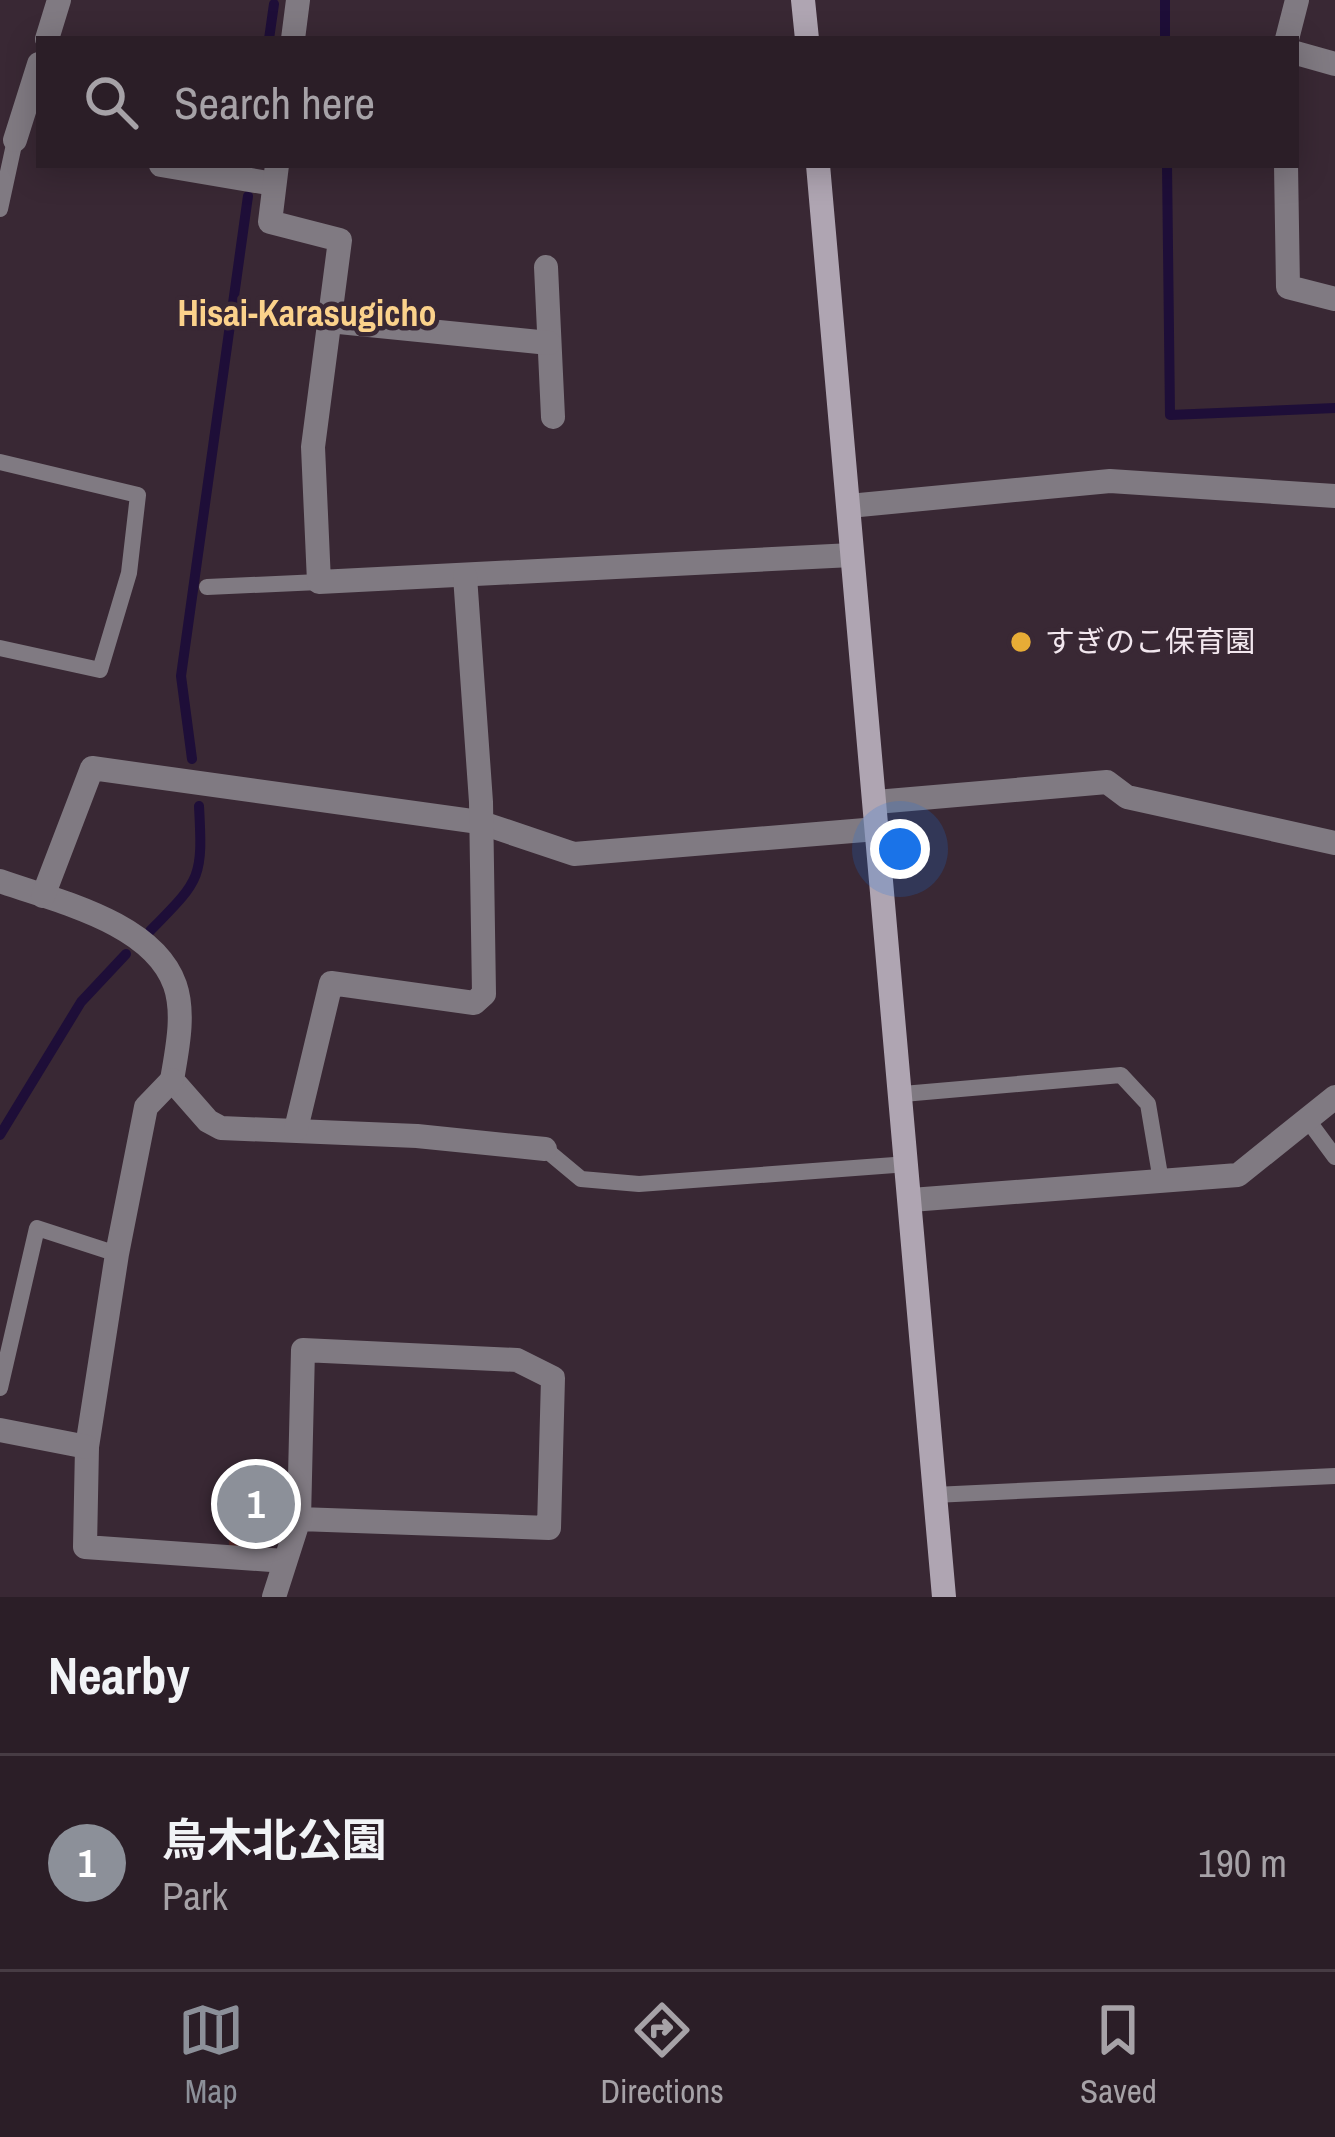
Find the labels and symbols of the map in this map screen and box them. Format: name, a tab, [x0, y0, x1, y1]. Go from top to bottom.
district label: Hisai-Karasugicho	[177, 289, 437, 337]
place label: すぎのこ保育園	[1045, 621, 1255, 661]
marker: すぎのこ保育園	[1008, 629, 1034, 655]
your location	[870, 819, 930, 879]
pin: 1	[217, 1459, 295, 1549]

